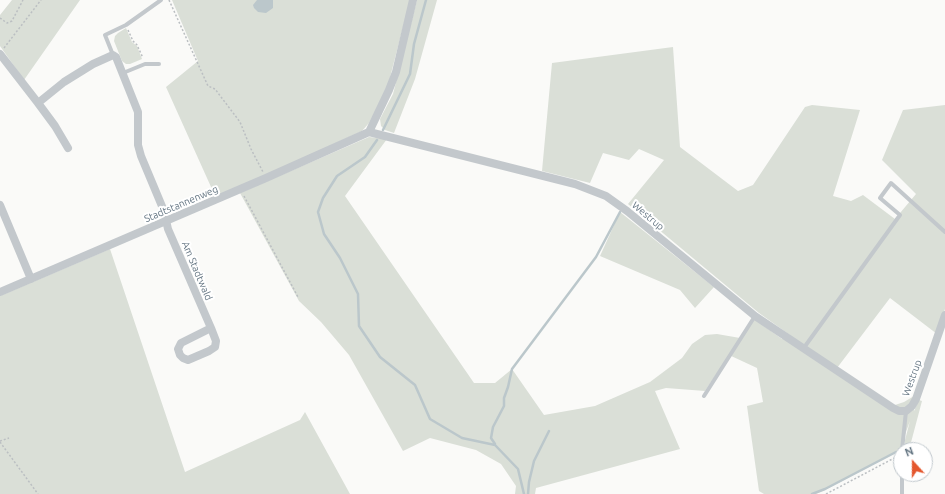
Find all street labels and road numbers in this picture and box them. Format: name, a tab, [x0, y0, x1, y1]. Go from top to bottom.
street label: Stadtstannenweg	[142, 183, 220, 225]
street label: Westrup	[629, 199, 667, 233]
street label: Am Stadtwald	[179, 240, 215, 302]
street label: Westrup	[900, 358, 924, 398]

